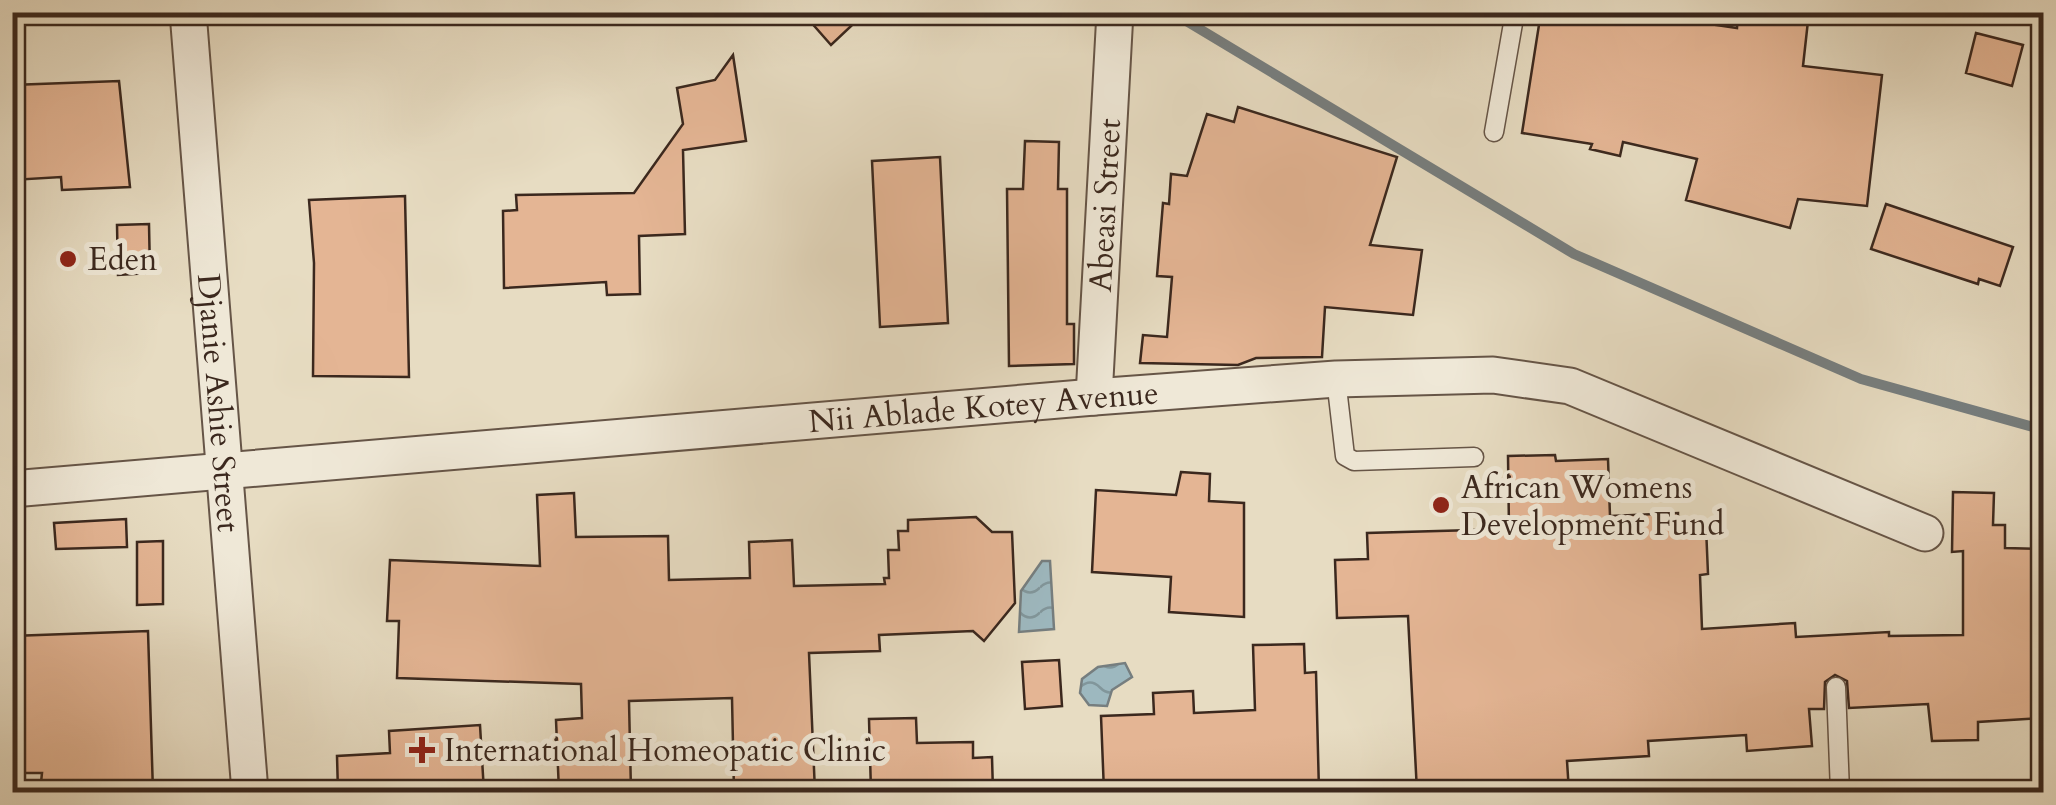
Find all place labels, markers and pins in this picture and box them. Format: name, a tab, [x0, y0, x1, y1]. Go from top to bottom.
place label: Eden	[88, 238, 158, 282]
marker: Eden	[57, 248, 79, 270]
place label: African Womens Development Fund	[1461, 466, 1724, 547]
marker: African Womens Development Fund	[1430, 494, 1452, 516]
place label: International Homeopatic Clinic	[444, 729, 886, 773]
marker: International Homeopatic Clinic	[409, 737, 435, 763]

